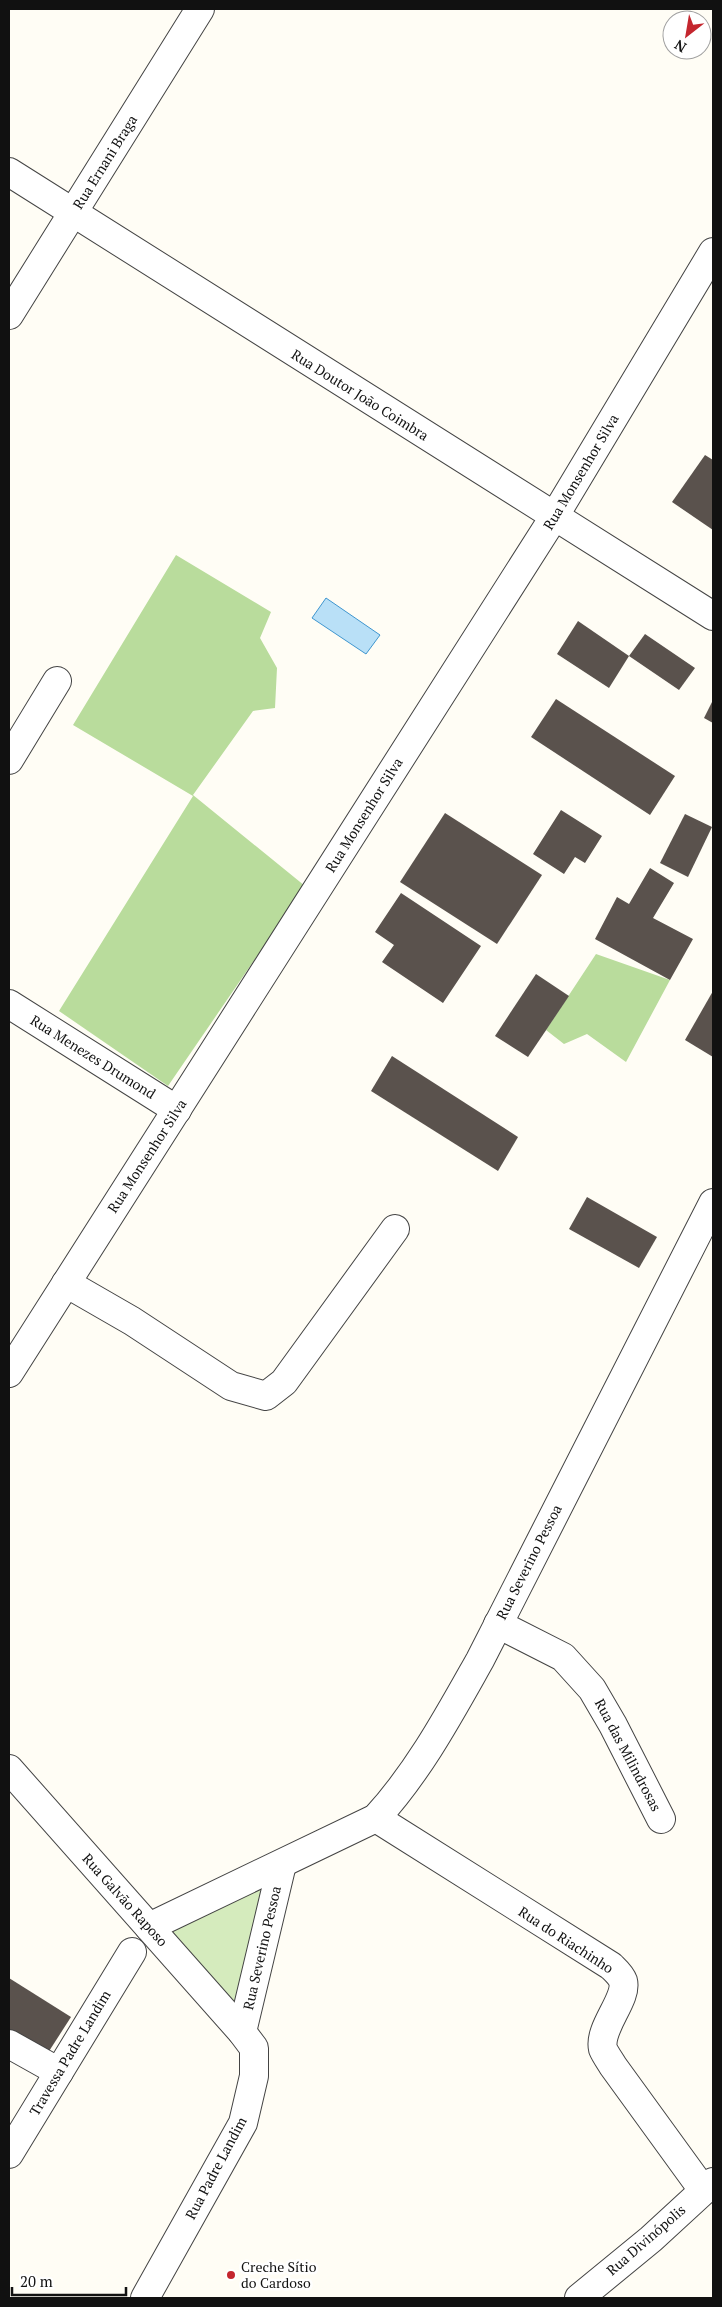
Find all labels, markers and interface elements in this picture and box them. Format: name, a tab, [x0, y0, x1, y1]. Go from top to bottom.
north arrow	[662, 10, 712, 60]
text: N	[670, 35, 689, 57]
street label: Rua Ernani Braga	[68, 111, 141, 212]
street label: Rua Doutor João Coimbra	[288, 345, 432, 445]
street label: Rua Monsenhor Silva	[538, 410, 623, 533]
street label: Rua Monsenhor Silva	[321, 754, 407, 876]
street label: Rua Menezes Drumond	[27, 1010, 160, 1103]
street label: Rua Monsenhor Silva	[103, 1095, 190, 1216]
street label: Rua Severino Pessoa	[491, 1501, 566, 1622]
street label: Rua das Milindrosas	[591, 1695, 666, 1814]
street label: Rua Galvão Raposo	[78, 1849, 172, 1950]
street label: Rua Severino Pessoa	[238, 1884, 285, 2012]
street label: Rua do Riachinho	[515, 1902, 618, 1978]
street label: Travessa Padre Landim	[25, 1986, 115, 2119]
street label: Rua Padre Landim	[181, 2113, 251, 2222]
street label: Rua Divinópolis	[602, 2200, 689, 2279]
place label: Creche Sítio do Cardoso	[241, 2257, 317, 2292]
scale bar	[12, 2264, 126, 2296]
marker: Creche Sítio do Cardoso	[225, 2269, 237, 2281]
text: 20 m	[20, 2271, 53, 2291]

